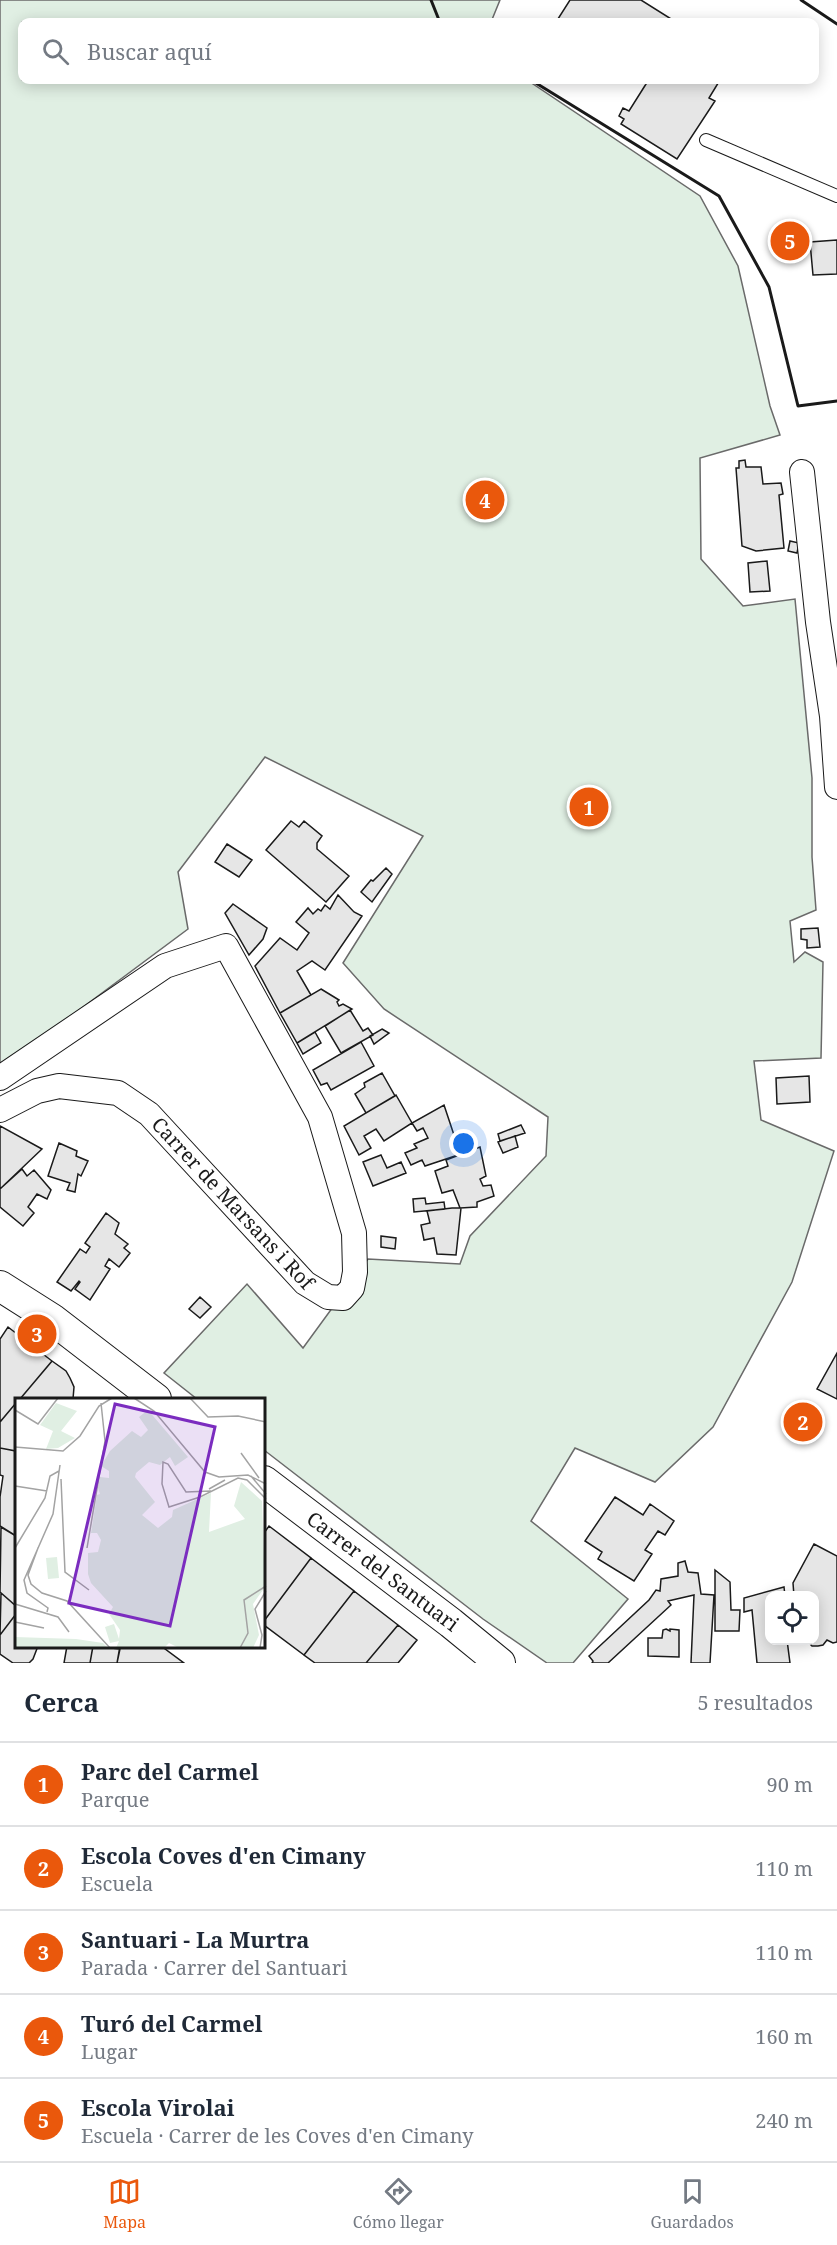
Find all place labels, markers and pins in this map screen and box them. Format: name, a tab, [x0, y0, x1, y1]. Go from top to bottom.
pin: 5	[770, 218, 810, 264]
pin: 4	[466, 478, 504, 522]
pin: 1	[570, 784, 608, 830]
pin: 3	[18, 1312, 57, 1356]
pin: 2	[784, 1400, 822, 1444]

